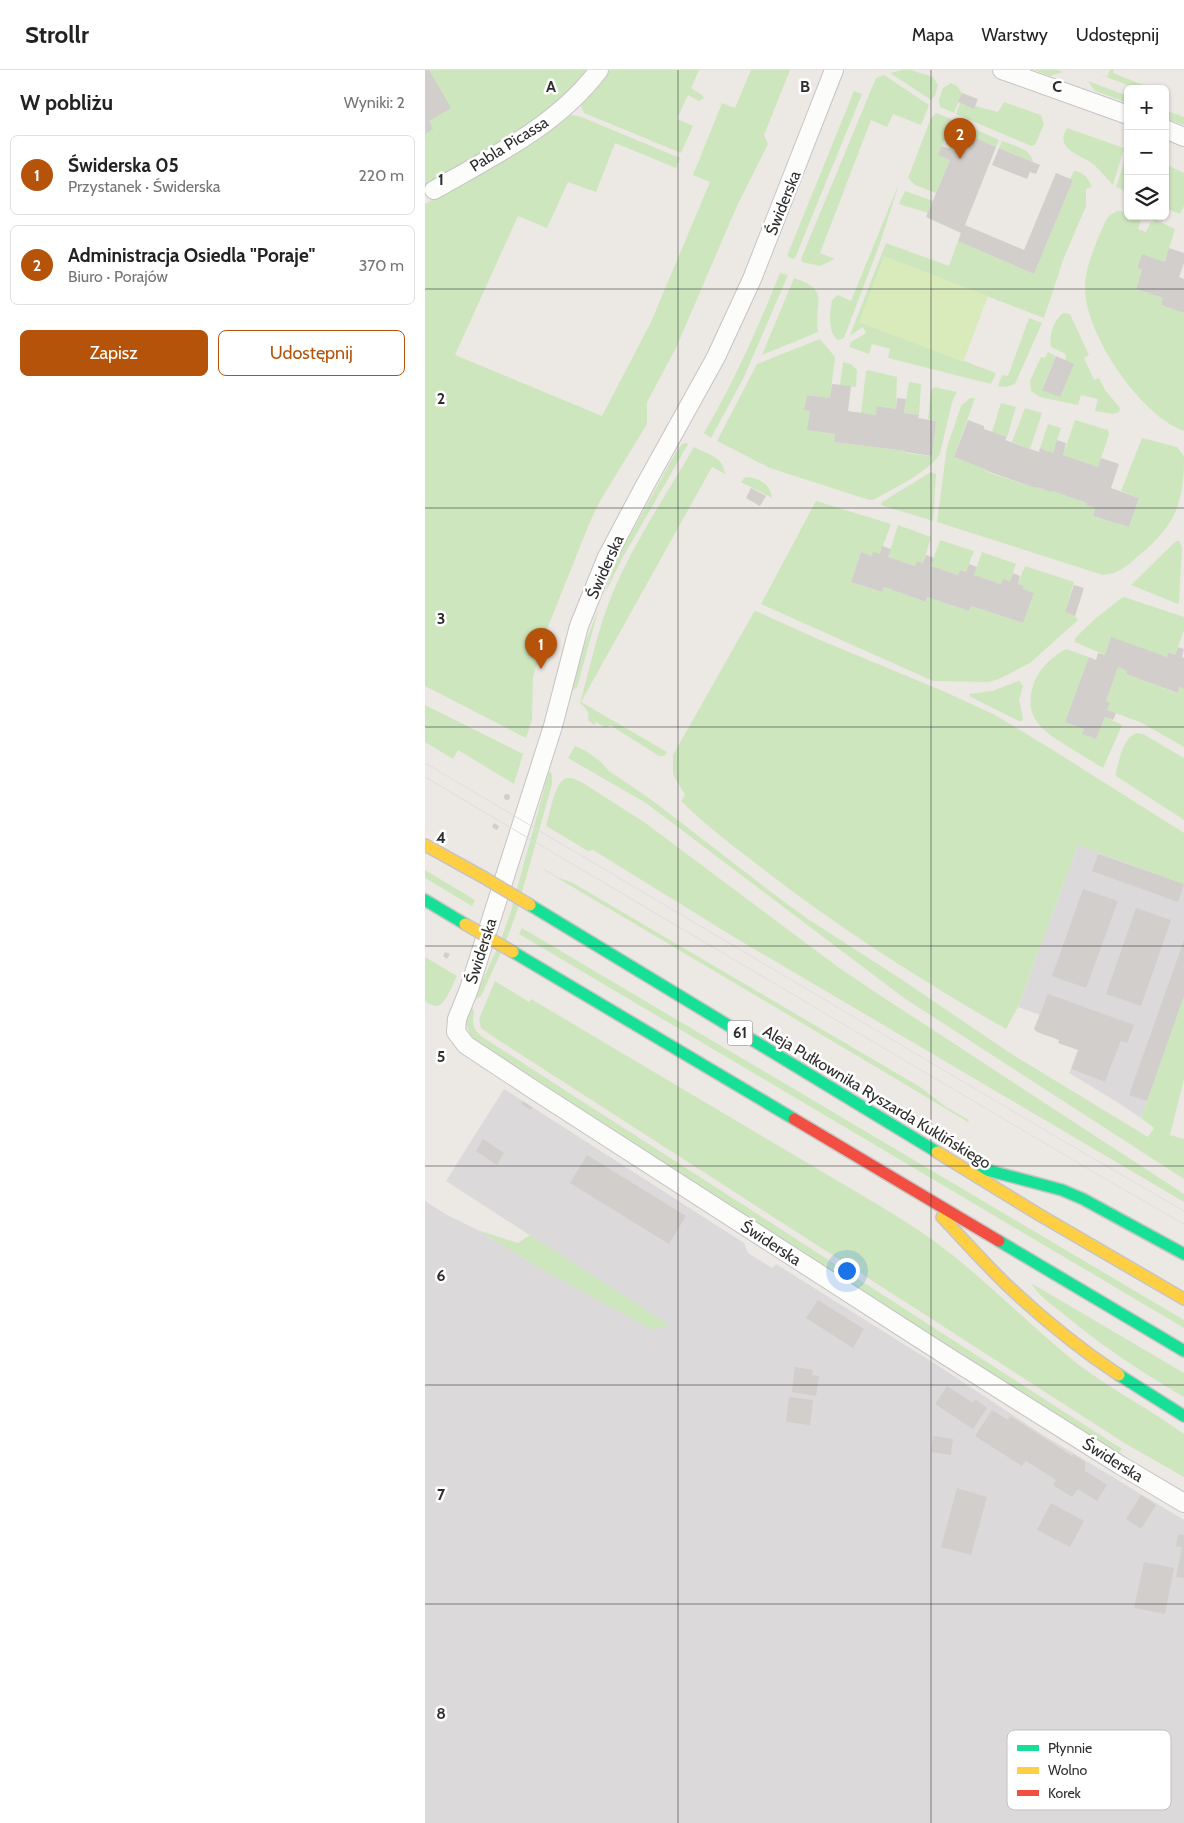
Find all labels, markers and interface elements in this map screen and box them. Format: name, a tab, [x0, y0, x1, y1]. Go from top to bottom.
text: Strollr	[25, 20, 89, 49]
text: Mapa	[912, 24, 954, 46]
text: Warstwy	[982, 24, 1048, 46]
text: Udostępnij	[1076, 24, 1159, 46]
text: A	[546, 77, 556, 96]
text: B	[800, 77, 810, 96]
text: C	[1052, 77, 1062, 96]
map controls	[1124, 85, 1169, 220]
button: +	[1124, 85, 1169, 130]
text: W pobliżu	[20, 90, 113, 115]
text: Wyniki: 2	[344, 93, 405, 112]
street label: Pabla Picassa	[466, 112, 552, 176]
pin: 2	[944, 118, 976, 159]
button: −	[1124, 130, 1169, 175]
text: Świderska 05	[68, 154, 179, 177]
text: 1	[34, 166, 40, 185]
text: 220 m	[358, 166, 404, 185]
street label: Świderska	[761, 168, 805, 238]
text: 1	[438, 170, 444, 189]
button: layers	[1124, 175, 1169, 220]
text: Przystanek · Świderska	[68, 177, 221, 196]
text: Administracja Osiedla "Poraje"	[68, 244, 315, 267]
text: 2	[33, 256, 41, 275]
text: 370 m	[359, 256, 404, 275]
text: Biuro · Porajów	[68, 267, 168, 286]
button: Zapisz	[20, 330, 208, 376]
button: Udostępnij	[218, 330, 405, 376]
text: 2	[437, 389, 445, 408]
street label: Świderska	[583, 532, 628, 602]
text: 3	[437, 609, 445, 628]
pin: 1	[525, 628, 557, 669]
text: 4	[436, 828, 446, 847]
street label: Świderska	[461, 915, 501, 986]
road number: 61	[727, 1020, 753, 1046]
street label: Aleja Pułkownika Ryszarda Kuklińskiego	[760, 1021, 994, 1173]
text: 5	[437, 1047, 445, 1066]
street label: Świderska	[737, 1217, 805, 1270]
your location	[834, 1258, 860, 1284]
text: 6	[437, 1266, 446, 1285]
street label: Świderska	[1079, 1434, 1147, 1486]
text: 7	[437, 1485, 446, 1504]
text: 8	[436, 1704, 446, 1723]
legend	[1007, 1730, 1171, 1810]
text: Płynnie	[1048, 1739, 1092, 1757]
text: Wolno	[1048, 1761, 1088, 1779]
text: Korek	[1048, 1784, 1082, 1802]

